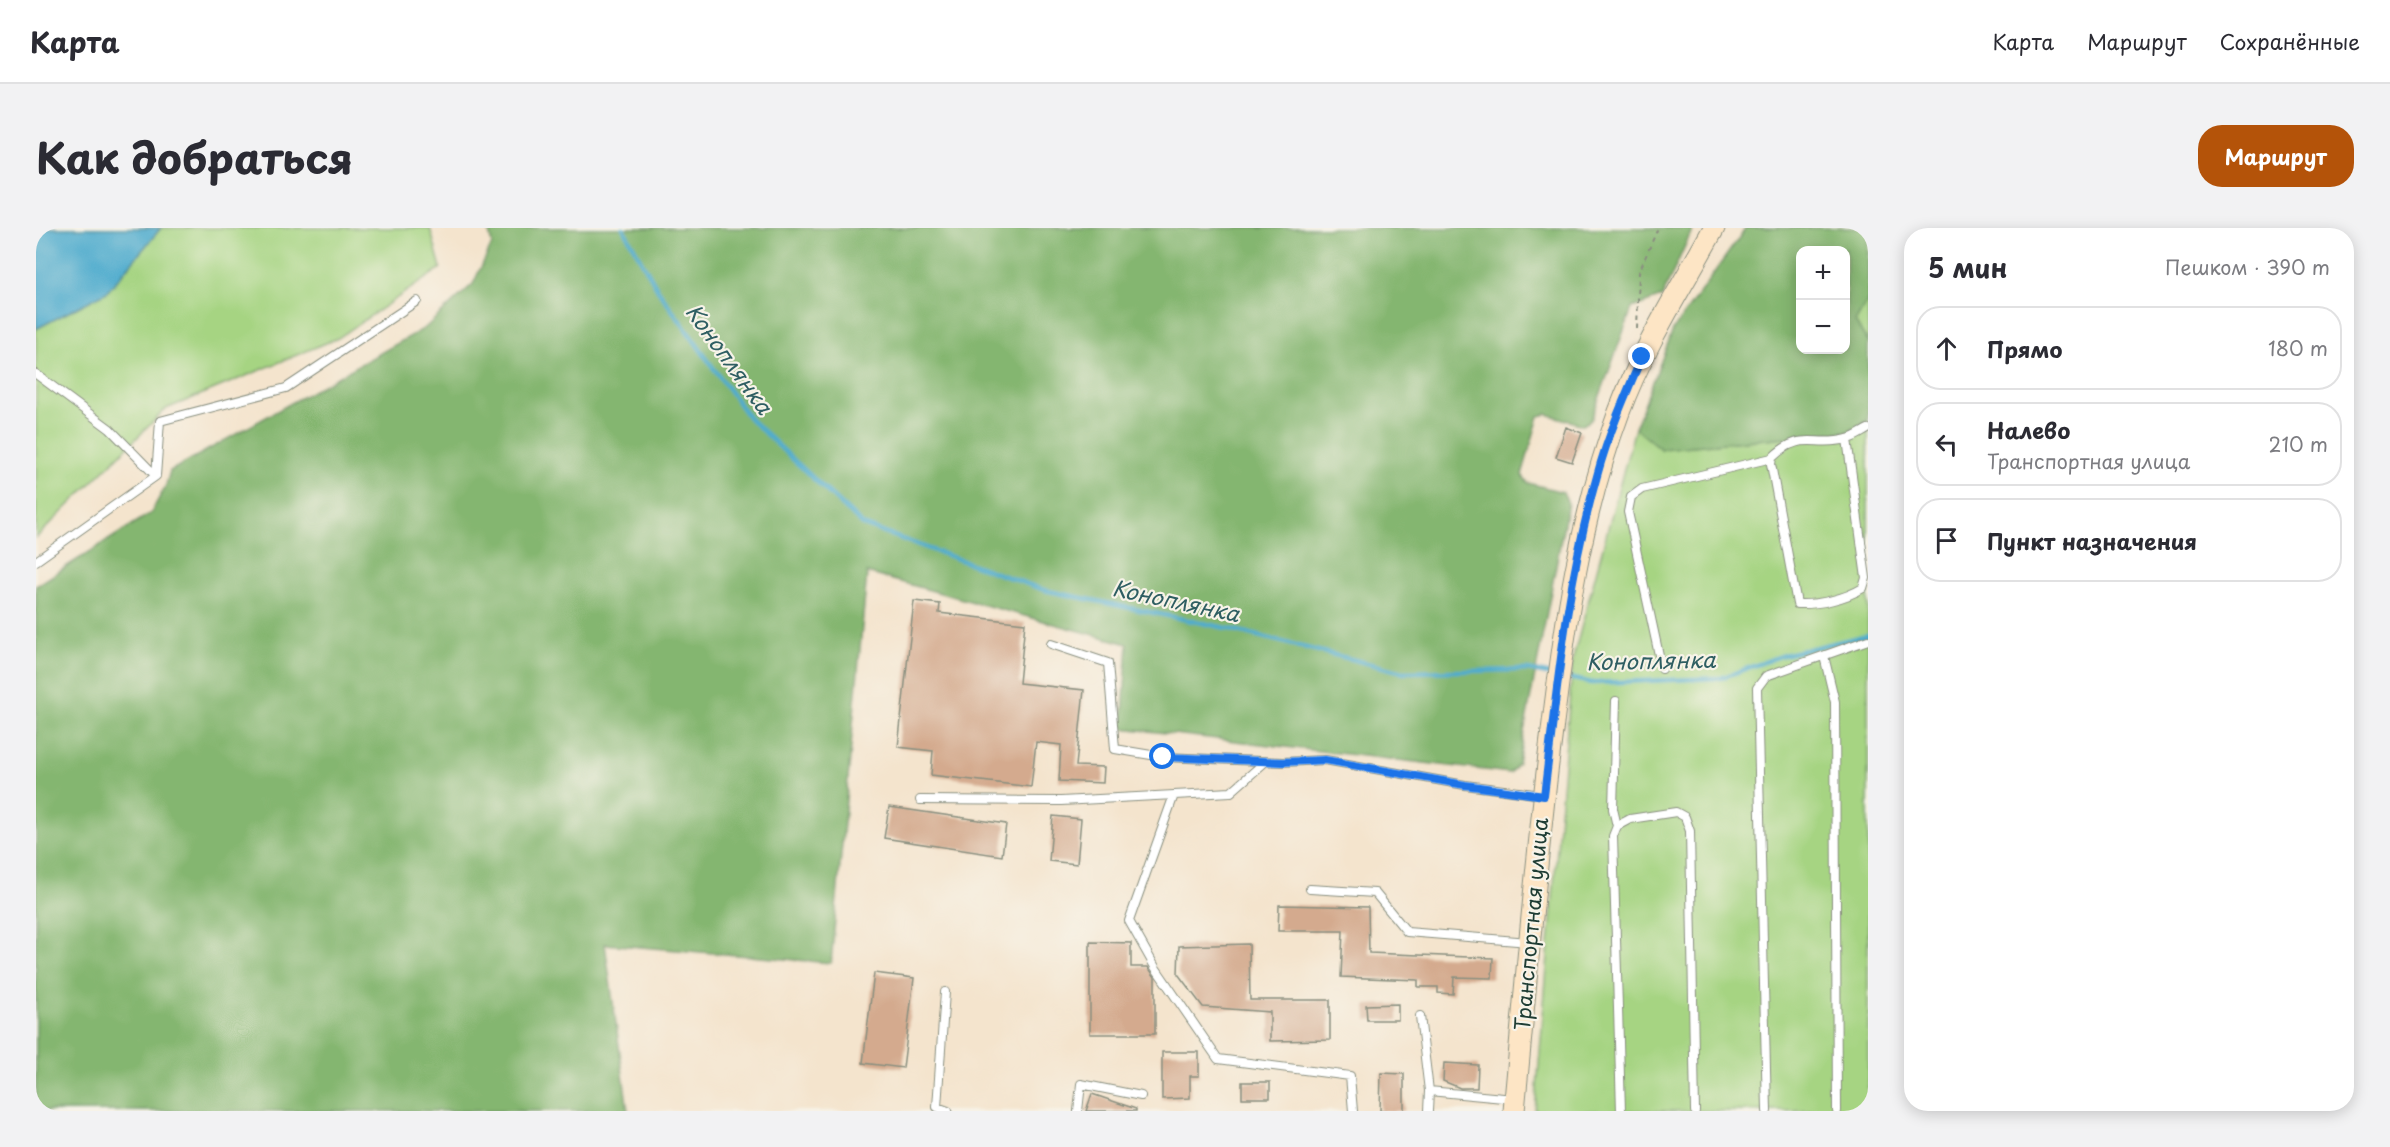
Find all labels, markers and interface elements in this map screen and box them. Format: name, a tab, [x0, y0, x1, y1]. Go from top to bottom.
text: Карта	[30, 20, 120, 63]
text: Карта	[1993, 25, 2054, 57]
text: Маршрут	[2087, 25, 2187, 57]
text: Сохранённые	[2220, 25, 2360, 57]
text: Как добраться	[36, 125, 353, 188]
button: Маршрут	[2198, 125, 2354, 187]
map controls	[1796, 246, 1850, 354]
button: +	[1796, 246, 1850, 300]
text: 5 мин	[1928, 248, 2007, 287]
text: Пешком · 390 m	[2165, 252, 2330, 282]
water label: Коноплянка	[679, 296, 782, 421]
button: −	[1796, 300, 1850, 354]
icon: ahead	[1930, 332, 1963, 365]
text: Прямо	[1987, 332, 2062, 365]
text: 180 m	[2268, 333, 2328, 363]
route end	[1628, 343, 1654, 369]
text: Налево	[1987, 413, 2070, 446]
icon: left	[1930, 428, 1963, 461]
text: 210 m	[2269, 429, 2328, 459]
text: Транспортная улица	[1987, 446, 2190, 476]
icon: arrive	[1930, 524, 1963, 557]
text: Пункт назначения	[1987, 524, 2197, 557]
water label: Коноплянка	[1110, 570, 1244, 629]
water label: Коноплянка	[1586, 642, 1717, 677]
route start	[1149, 743, 1175, 769]
street label: Транспортная улица	[1505, 815, 1555, 1032]

